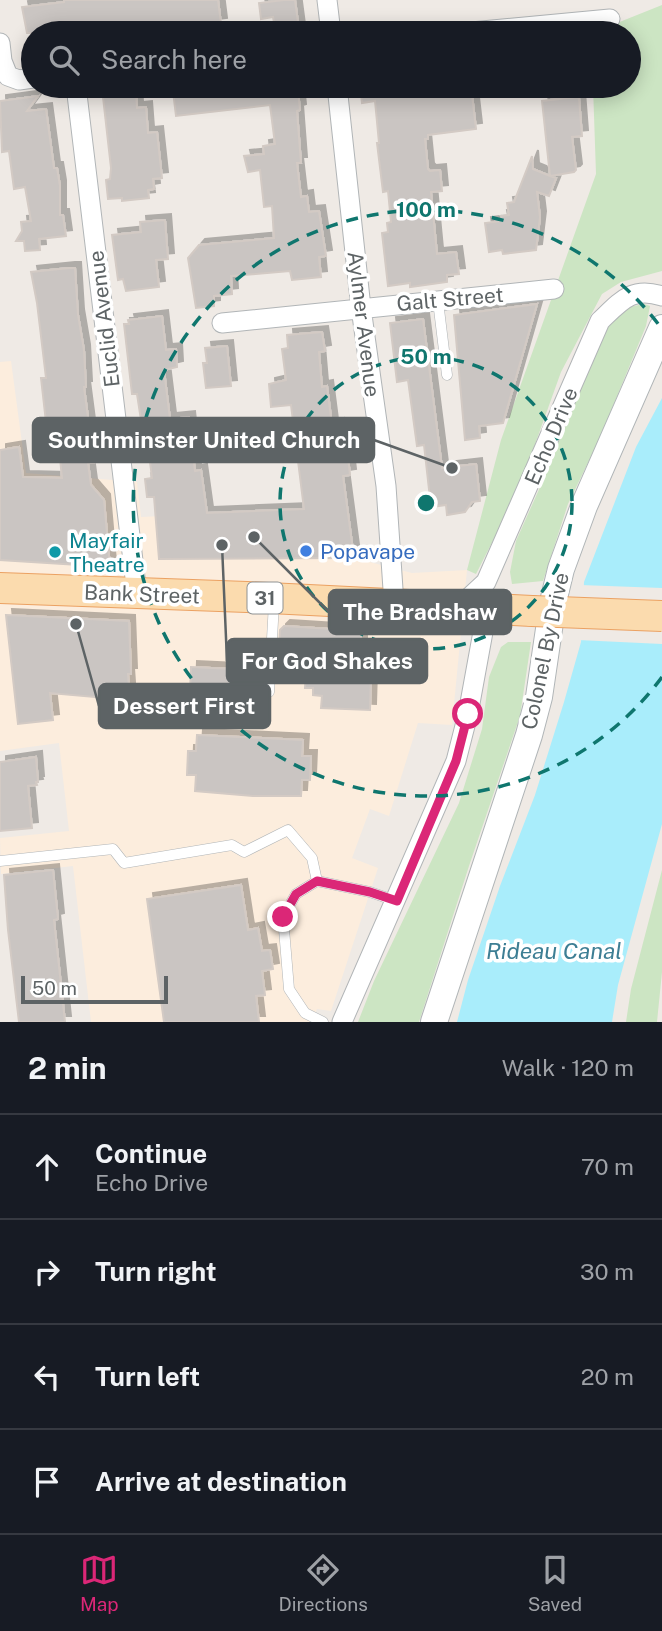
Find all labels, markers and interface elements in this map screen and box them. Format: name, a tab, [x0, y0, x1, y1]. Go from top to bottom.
search box	[21, 21, 641, 98]
icon: search	[45, 41, 83, 79]
text: Search here	[101, 44, 247, 75]
text: 100 m	[396, 197, 456, 222]
street label: Euclid Avenue	[83, 249, 125, 389]
street label: Aylmer Avenue	[343, 250, 385, 398]
street label: Galt Street	[396, 282, 504, 316]
text: 50 m	[400, 344, 452, 369]
street label: Echo Drive	[519, 384, 583, 488]
callout: Southminster United Church	[33, 418, 374, 462]
text: Southminster United Church	[48, 426, 360, 453]
centre of rings	[414, 491, 438, 515]
place label: Mayfair Theatre	[69, 528, 145, 577]
place label: Popavape	[320, 539, 415, 564]
marker: Popavape	[298, 543, 314, 559]
marker: Mayfair Theatre	[47, 544, 63, 560]
street label: Colonel By Drive	[516, 570, 574, 732]
street label: Bank Street	[84, 579, 200, 609]
road number: 31	[247, 582, 282, 614]
callout: The Bradshaw	[329, 590, 511, 634]
text: The Bradshaw	[343, 598, 497, 625]
callout: For God Shakes	[227, 639, 427, 683]
text: For God Shakes	[241, 647, 413, 674]
callout: Dessert First	[99, 684, 270, 728]
text: Dessert First	[113, 692, 255, 719]
route start	[452, 698, 483, 729]
route end	[267, 901, 298, 932]
water label: Rideau Canal	[486, 937, 622, 964]
scale bar	[21, 973, 168, 1005]
text: 50 m	[32, 977, 77, 999]
text: 2 min	[28, 1050, 107, 1086]
text: Walk · 120 m	[502, 1054, 634, 1081]
text: Continue	[95, 1138, 207, 1169]
icon: ahead	[28, 1148, 66, 1186]
text: 70 m	[581, 1153, 634, 1180]
text: Echo Drive	[95, 1169, 208, 1196]
icon: right	[28, 1253, 66, 1291]
text: Turn right	[95, 1256, 217, 1287]
text: 30 m	[580, 1258, 634, 1285]
icon: left	[28, 1358, 66, 1396]
text: Turn left	[95, 1361, 200, 1392]
text: 20 m	[581, 1363, 634, 1390]
icon: arrive	[28, 1463, 66, 1501]
text: Arrive at destination	[95, 1466, 347, 1497]
tab: Map	[80, 1551, 119, 1615]
tab: Directions	[279, 1551, 368, 1615]
tab: Saved	[528, 1551, 582, 1615]

